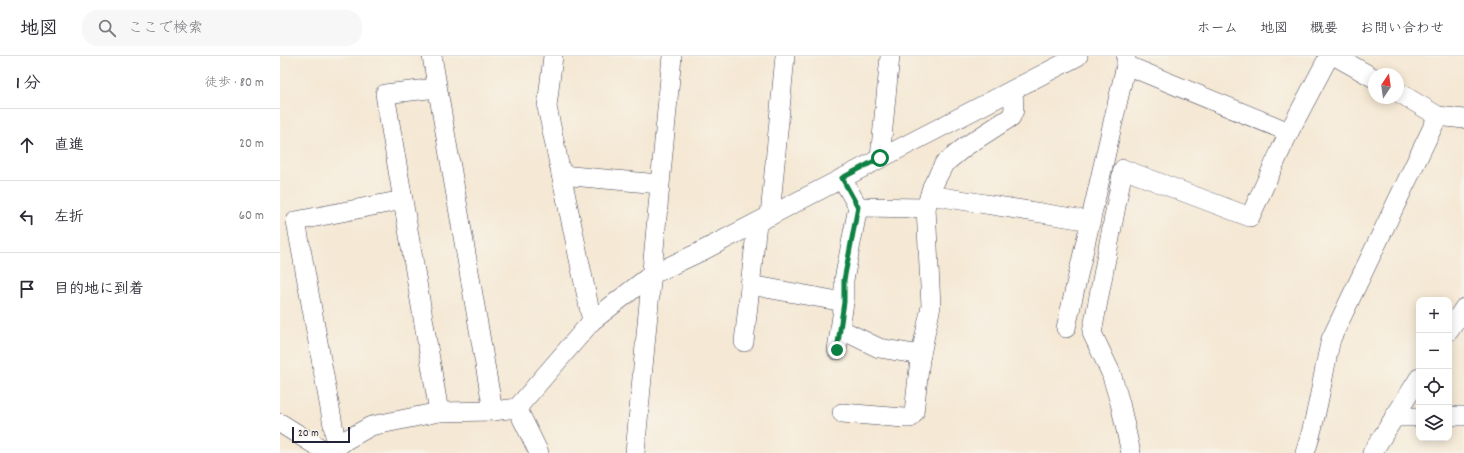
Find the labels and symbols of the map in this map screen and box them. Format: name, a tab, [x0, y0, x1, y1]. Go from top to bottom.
north arrow	[1368, 68, 1404, 104]
route start	[871, 149, 889, 167]
route end	[828, 341, 846, 359]
scale bar	[292, 425, 350, 444]

